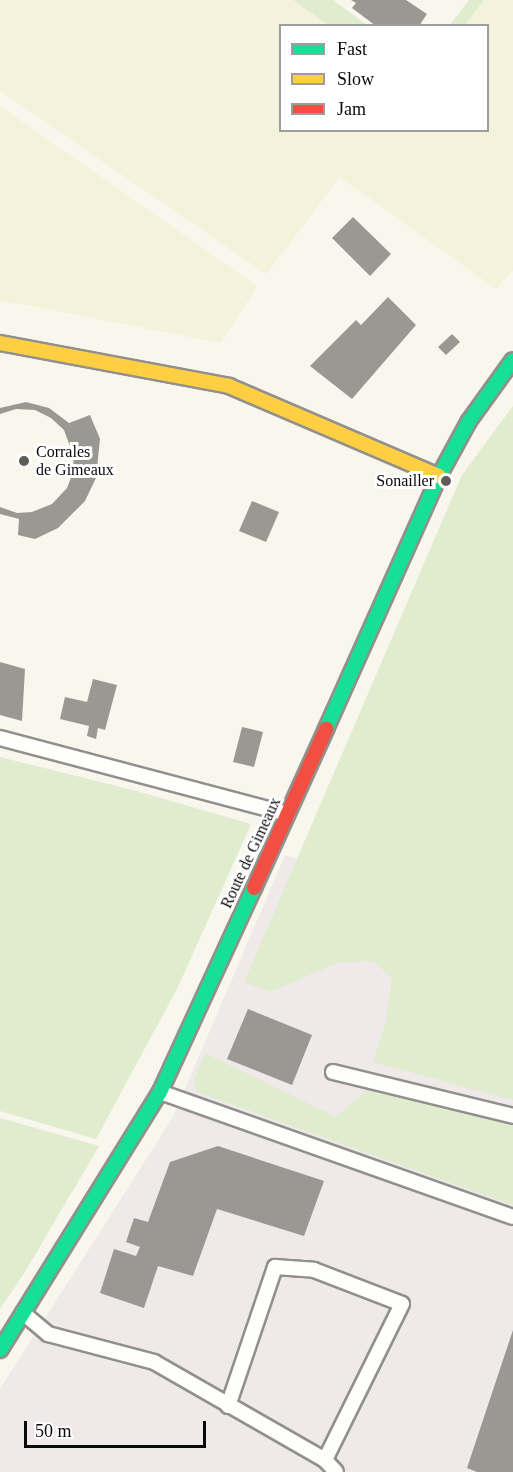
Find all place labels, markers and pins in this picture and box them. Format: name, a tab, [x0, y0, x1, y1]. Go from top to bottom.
place label: Corrales de Gimeaux	[36, 442, 114, 480]
marker: Corrales de Gimeaux	[17, 454, 31, 468]
place label: Sonailler	[376, 471, 434, 491]
marker: Sonailler	[439, 474, 453, 488]

